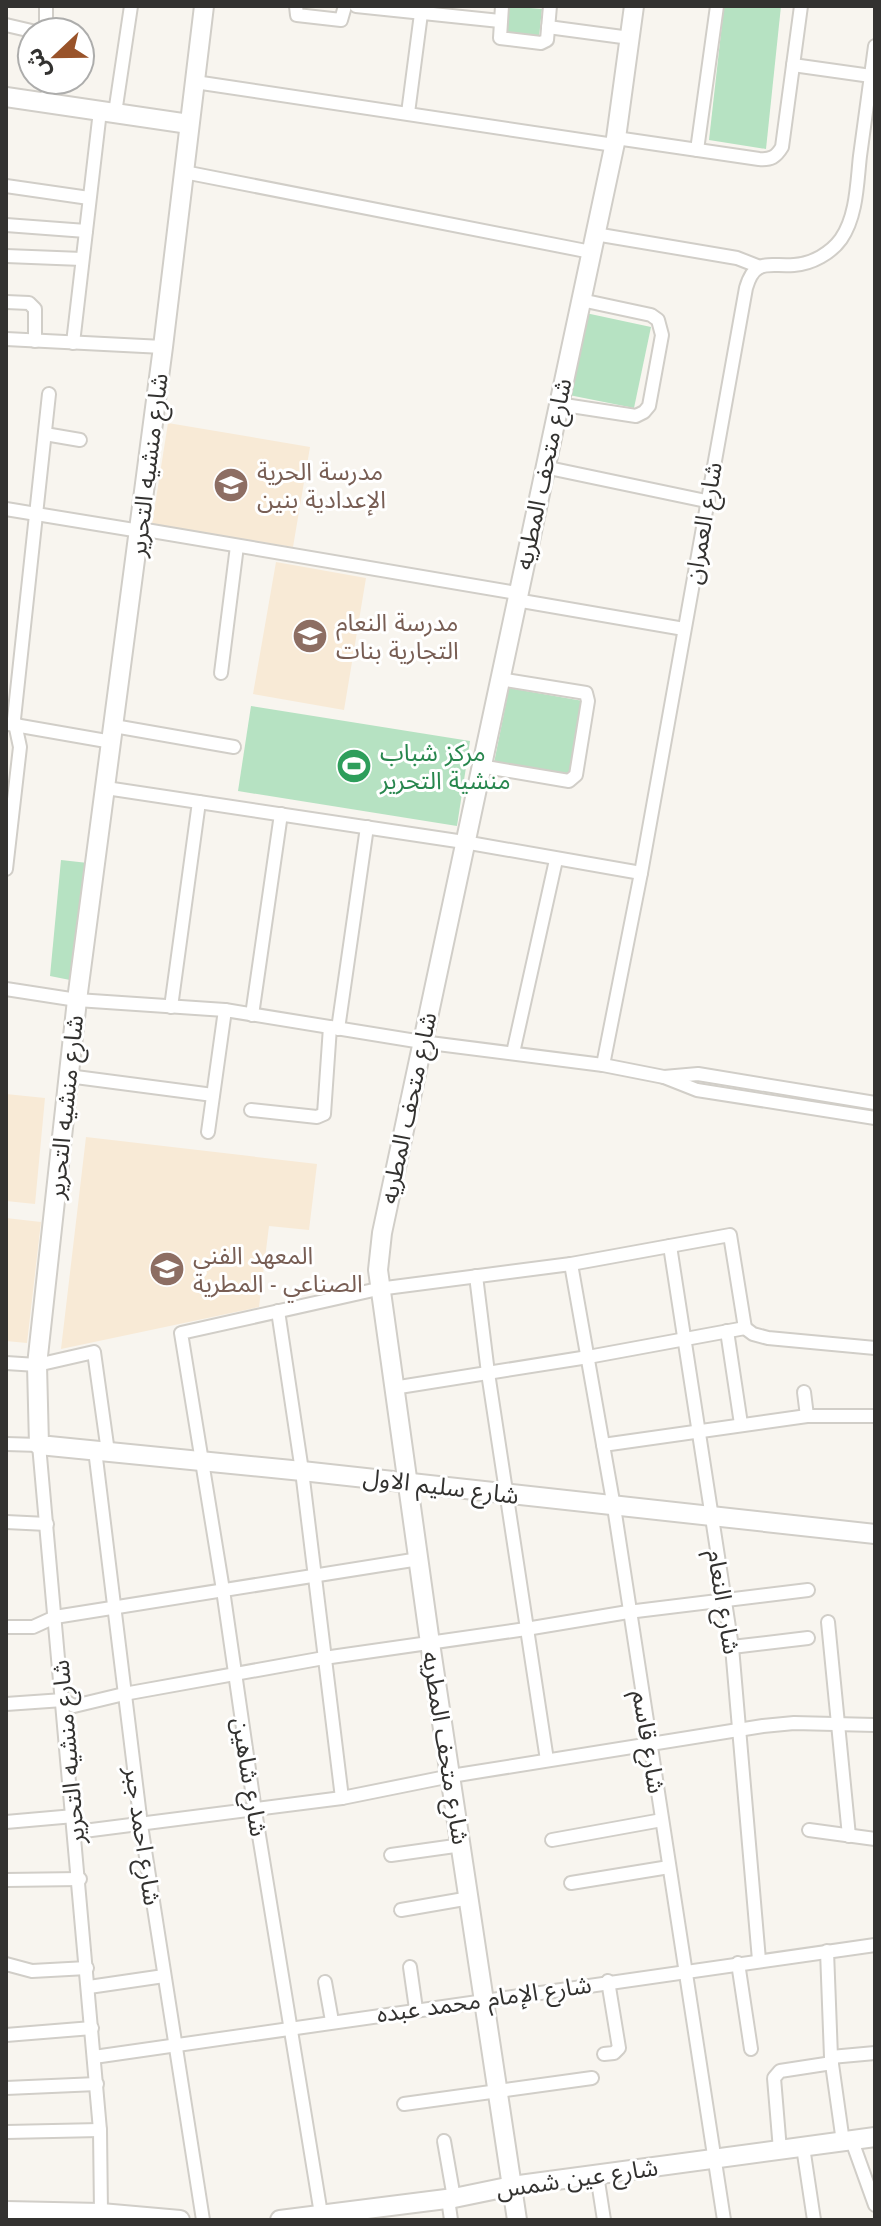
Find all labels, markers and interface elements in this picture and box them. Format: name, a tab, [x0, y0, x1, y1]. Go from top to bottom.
north arrow	[16, 16, 96, 96]
text: ش	[17, 44, 58, 83]
street label: شارع منشيه التحرير	[119, 371, 177, 560]
street label: شارع متحف المطريه	[506, 375, 580, 573]
place label: مدرسة الحرية الإعدادية بنين	[257, 454, 386, 517]
street label: شارع العمران	[675, 459, 731, 587]
school or university icon: مدرسة الحرية الإعدادية بنين	[212, 466, 250, 504]
place label: مدرسة النعام التجارية بنات	[336, 605, 459, 668]
school or university icon: مدرسة النعام التجارية بنات	[291, 617, 329, 655]
place label: مركز شباب منشية التحرير	[379, 735, 511, 798]
sports icon: مركز شباب منشية التحرير	[335, 747, 373, 785]
street label: شارع متحف المطريه	[371, 1009, 445, 1207]
street label: شارع منشيه التحرير	[38, 1013, 92, 1202]
place label: المعهد الفني الصناعي - المطرية	[193, 1238, 363, 1302]
school or university icon: المعهد الفني الصناعي - المطرية	[148, 1250, 186, 1288]
street label: شارع سليم الاول	[361, 1459, 521, 1513]
street label: شارع النعام	[697, 1547, 750, 1657]
street label: شارع متحف المطريه	[413, 1649, 479, 1847]
street label: شارع منشيه التحرير	[43, 1658, 94, 1847]
street label: شارع قاسم	[624, 1688, 674, 1796]
street label: شارع شاهين	[223, 1715, 277, 1839]
street label: شارع احمد جبر	[116, 1763, 170, 1908]
street label: شارع الإمام محمد عبده	[374, 1967, 594, 2032]
street label: شارع عين شمس	[494, 2149, 660, 2207]

